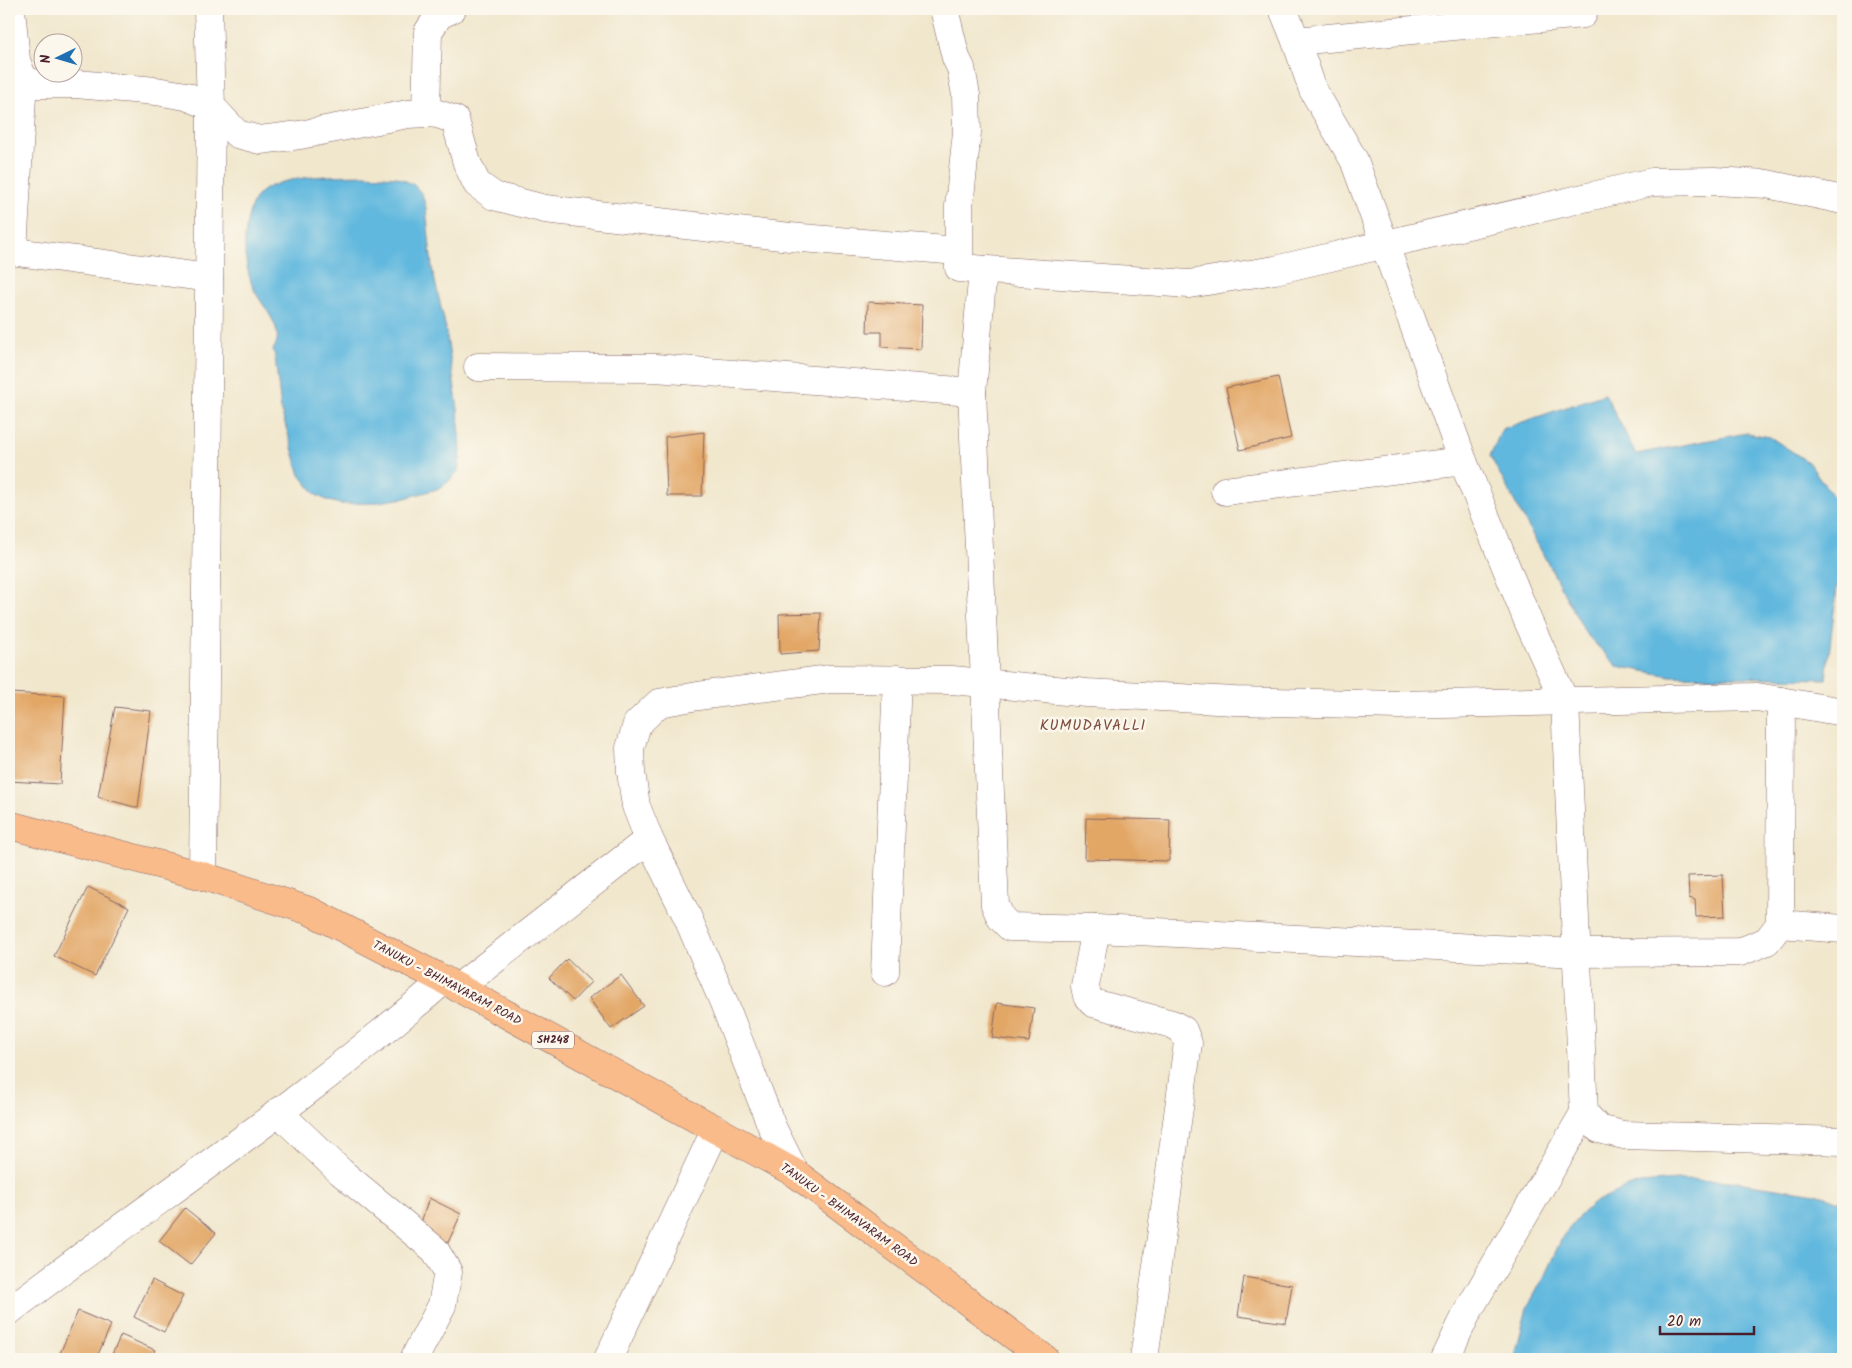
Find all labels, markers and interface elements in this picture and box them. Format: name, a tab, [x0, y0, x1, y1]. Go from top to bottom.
north arrow	[32, 32, 82, 82]
text: N	[35, 54, 57, 64]
district label: KUMUDAVALLI	[1040, 714, 1146, 738]
street label: TANUKU - BHIMAVARAM ROAD	[369, 936, 525, 1031]
road number: SH248	[532, 1032, 574, 1048]
street label: TANUKU - BHIMAVARAM ROAD	[776, 1158, 922, 1272]
scale bar	[1660, 1303, 1753, 1335]
text: 20 m	[1667, 1310, 1701, 1334]

